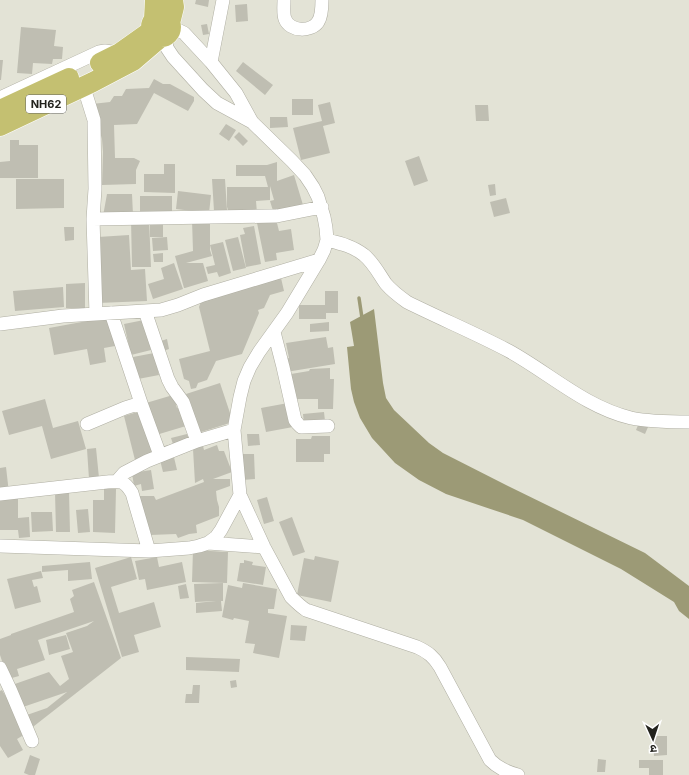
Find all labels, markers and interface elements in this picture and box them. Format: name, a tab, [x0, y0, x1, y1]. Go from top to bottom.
road number: NH62	[26, 95, 66, 113]
north arrow	[633, 719, 673, 759]
text: उ	[649, 742, 657, 756]

